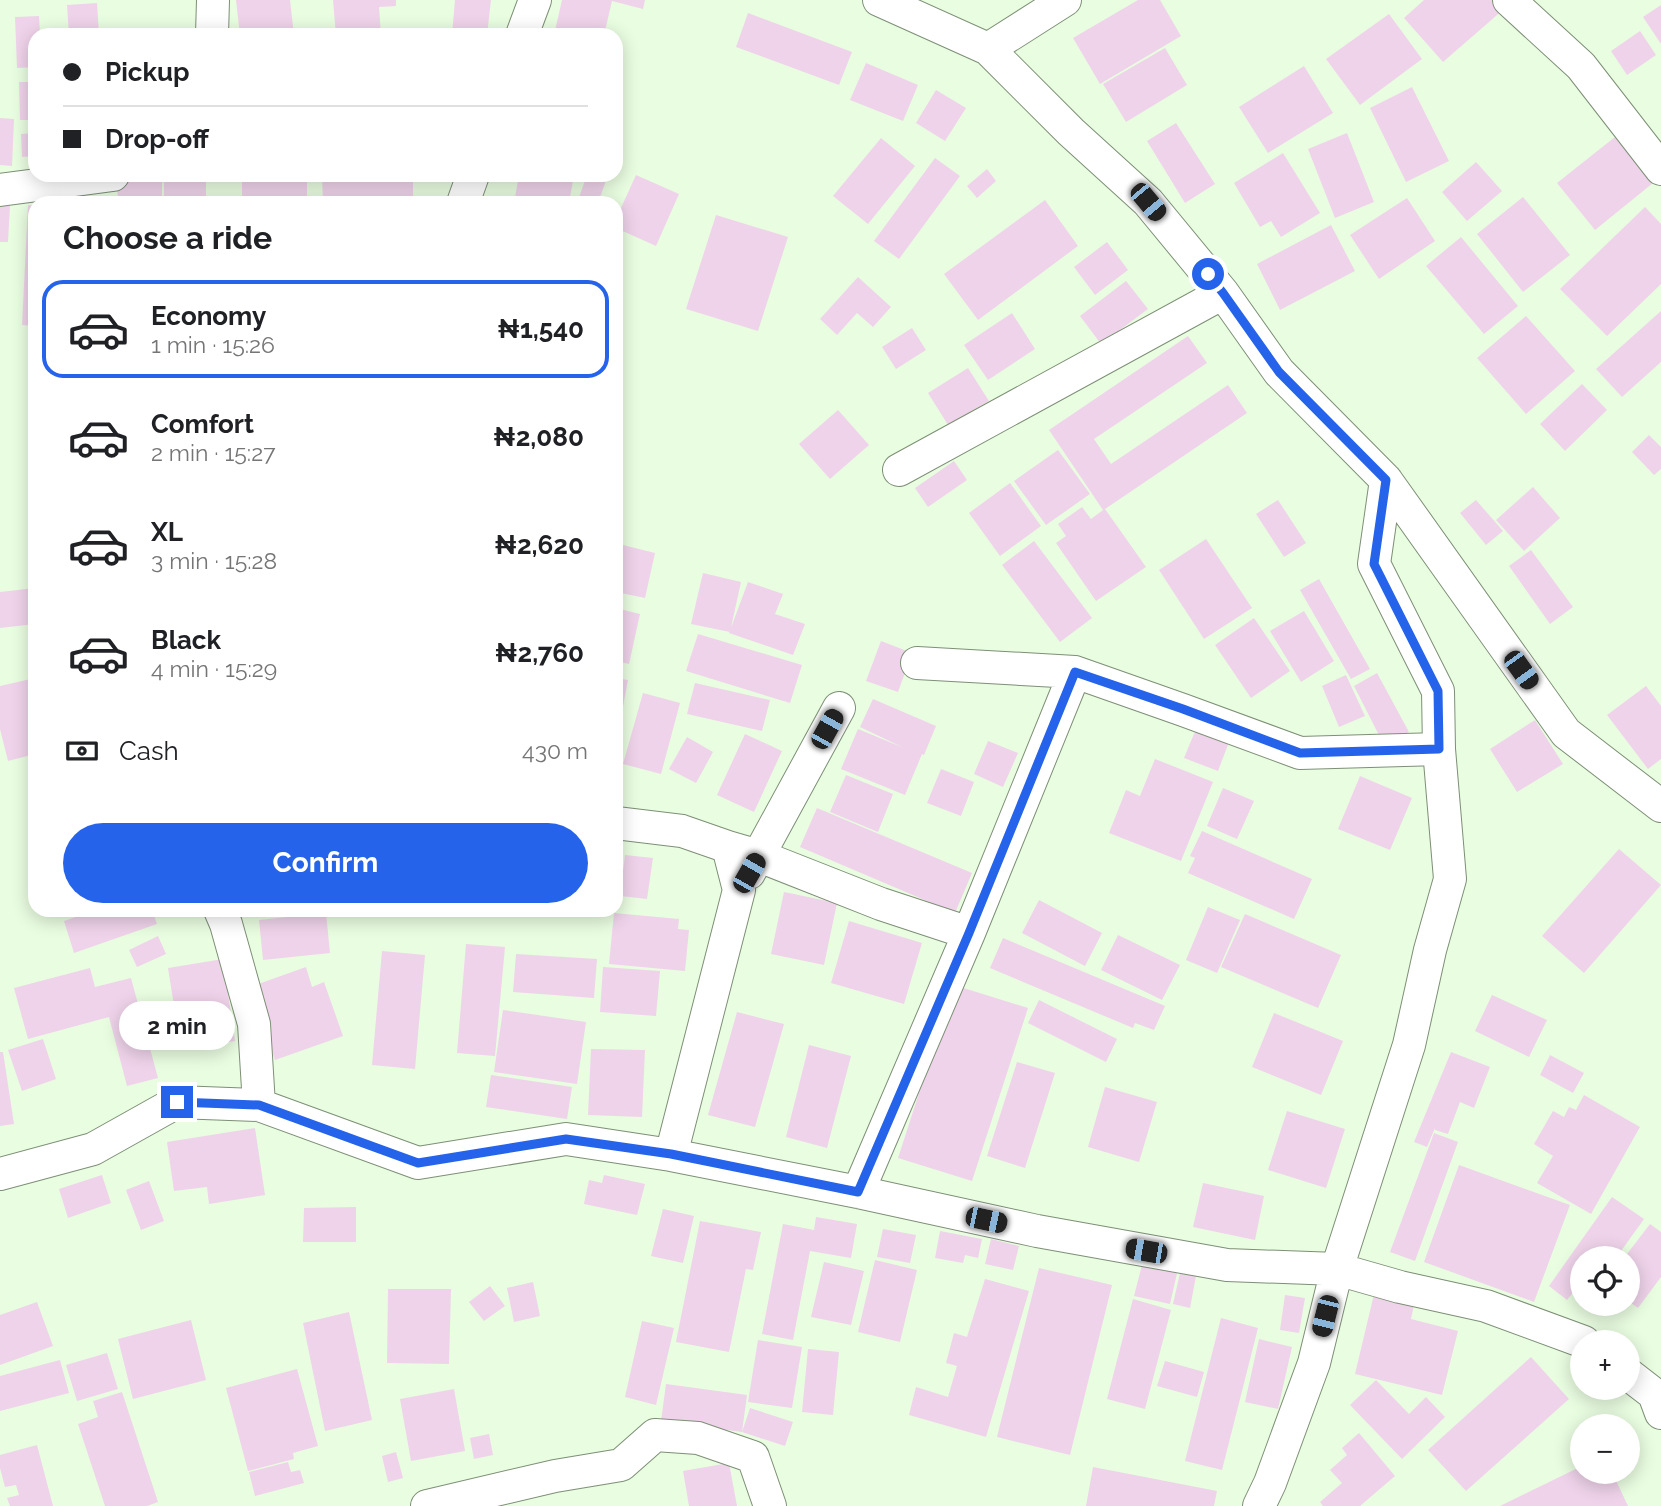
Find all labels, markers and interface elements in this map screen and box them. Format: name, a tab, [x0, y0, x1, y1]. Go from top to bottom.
text: Pickup	[105, 57, 190, 87]
text: Drop-off	[105, 124, 209, 154]
car	[1127, 179, 1170, 225]
text: Choose a ride	[63, 219, 272, 256]
route start	[1192, 258, 1224, 290]
icon: car	[67, 298, 130, 361]
text: Economy	[151, 301, 266, 331]
text: ₦1,540	[498, 314, 584, 344]
text: 1 min · 15:26	[151, 331, 275, 358]
icon: car	[67, 406, 130, 469]
text: Comfort	[151, 409, 254, 439]
text: ₦2,080	[493, 422, 584, 452]
text: 2 min · 15:27	[151, 439, 275, 466]
icon: car	[67, 514, 130, 577]
text: XL	[151, 517, 183, 547]
text: ₦2,620	[495, 530, 584, 560]
text: 3 min · 15:28	[151, 547, 277, 574]
icon: car	[67, 622, 130, 685]
text: Black	[151, 625, 221, 655]
text: ₦2,760	[495, 638, 584, 668]
car	[1501, 647, 1542, 693]
text: 4 min · 15:29	[151, 655, 277, 682]
car	[808, 706, 847, 752]
icon: cash	[63, 732, 101, 770]
text: Cash	[119, 736, 179, 766]
text: 430 m	[522, 737, 588, 764]
button: Confirm	[63, 823, 588, 903]
car	[730, 850, 769, 896]
callout: 2 min	[119, 1000, 235, 1050]
text: 2 min	[147, 1012, 207, 1039]
route end	[161, 1086, 193, 1118]
car	[964, 1205, 1009, 1235]
car	[1124, 1237, 1169, 1265]
map controls	[1570, 1246, 1640, 1484]
button: locate	[1570, 1246, 1640, 1316]
car	[1310, 1293, 1341, 1339]
button: +	[1570, 1330, 1640, 1400]
button: −	[1570, 1414, 1640, 1484]

